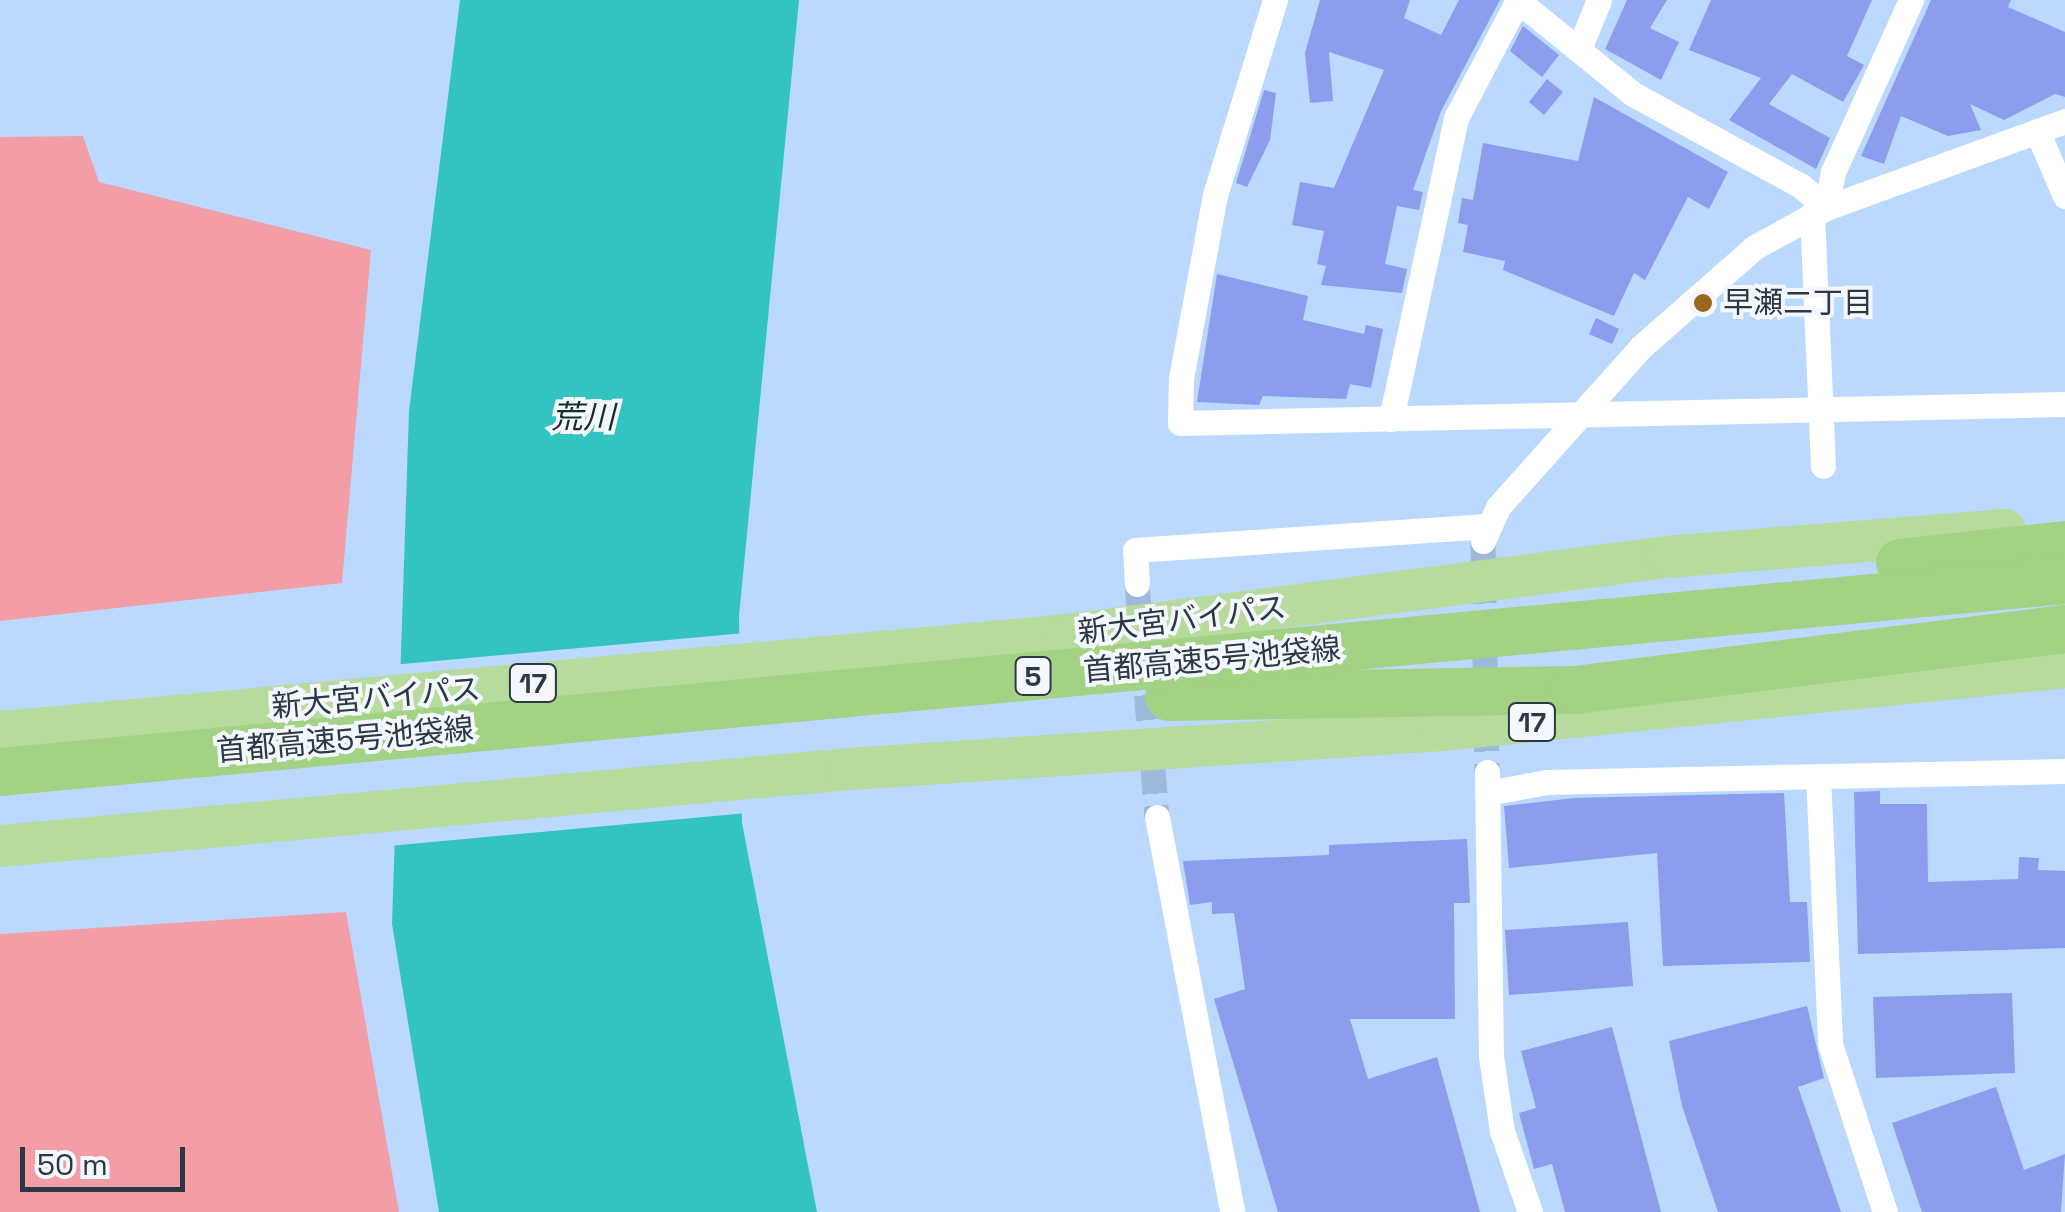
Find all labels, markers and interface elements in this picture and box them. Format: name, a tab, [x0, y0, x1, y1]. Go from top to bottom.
place label: 早瀬二丁目	[1723, 285, 1873, 321]
marker: 早瀬二丁目	[1692, 292, 1714, 314]
water label: 荒川	[551, 398, 615, 436]
street label: 新大宮バイパス	[1076, 589, 1288, 651]
street label: 首都高速5号池袋線	[1082, 631, 1342, 689]
road number: 5	[1013, 653, 1053, 699]
road number: 17	[508, 660, 558, 706]
street label: 新大宮バイパス	[270, 671, 482, 725]
road number: 17	[1507, 699, 1557, 745]
street label: 首都高速5号池袋線	[215, 711, 475, 769]
scale bar	[25, 1127, 190, 1189]
text: 50 m	[37, 1145, 108, 1184]

